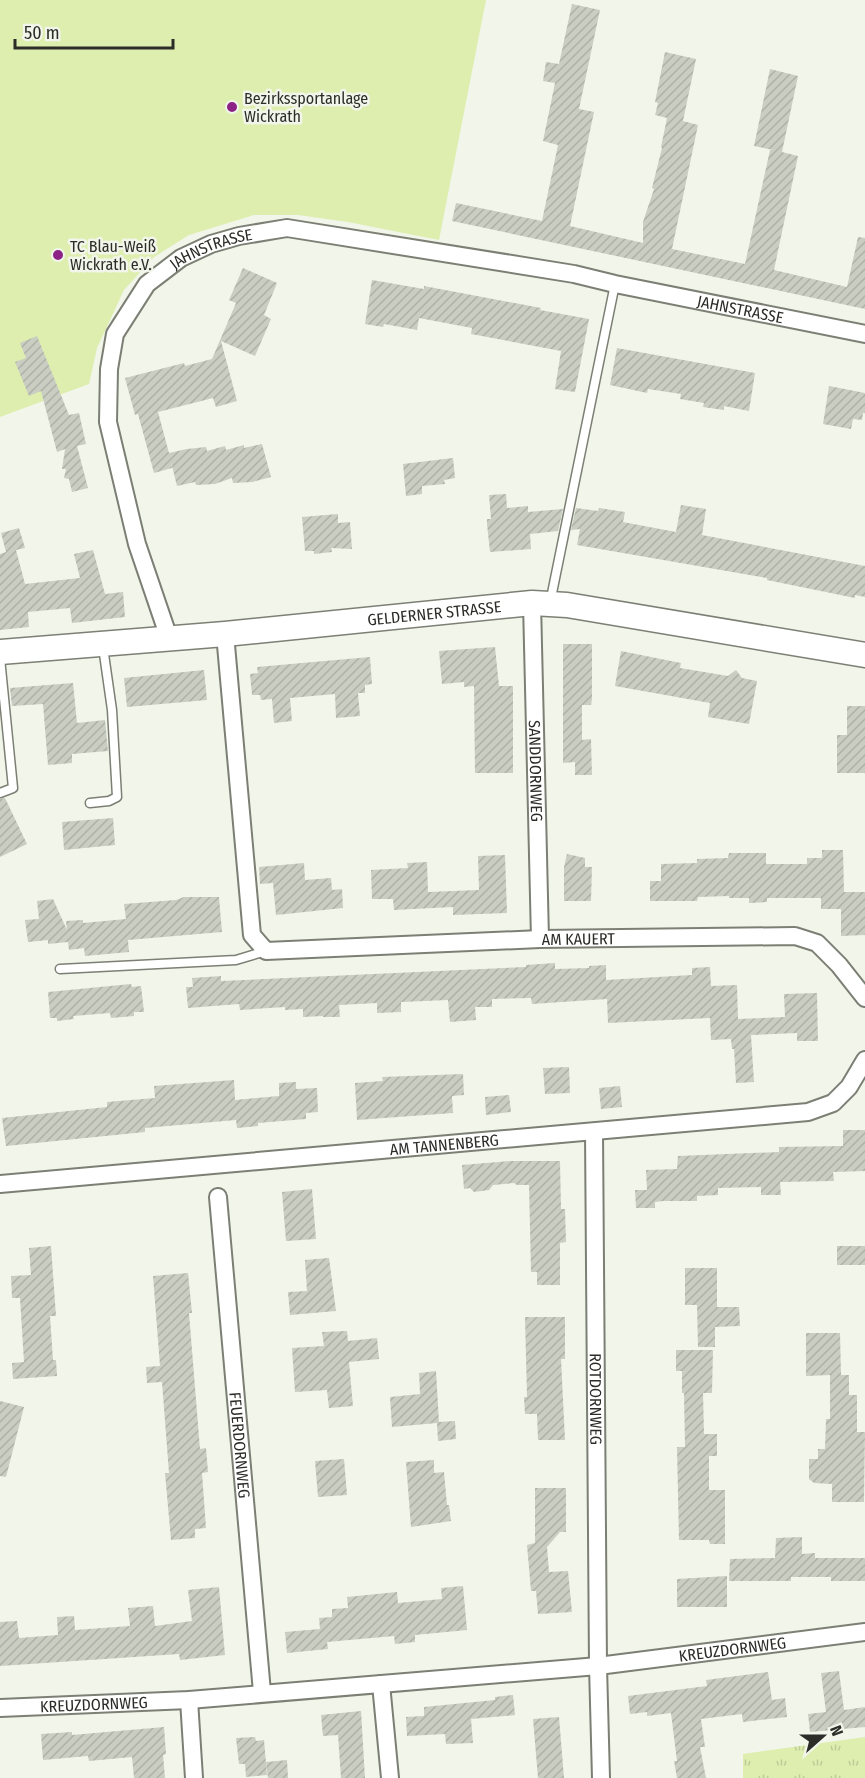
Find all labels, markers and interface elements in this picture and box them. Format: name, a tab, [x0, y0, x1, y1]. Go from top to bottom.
scale bar	[15, 12, 172, 50]
text: 50 m	[24, 22, 60, 44]
place label: Bezirkssportanlage Wickrath	[244, 89, 368, 126]
marker: Bezirkssportanlage Wickrath	[225, 100, 239, 114]
street label: JAHNSTRASSE	[166, 224, 254, 273]
place label: TC Blau-Weiß Wickrath e.V.	[70, 237, 157, 274]
marker: TC Blau-Weiß Wickrath e.V.	[51, 248, 65, 262]
street label: JAHNSTRASSE	[696, 291, 785, 327]
street label: GELDERNER STRASSE	[366, 597, 502, 629]
street label: SANDDORNWEG	[525, 720, 547, 822]
street label: AM KAUERT	[542, 929, 615, 948]
street label: AM TANNENBERG	[389, 1130, 500, 1159]
street label: ROTDORNWEG	[586, 1353, 606, 1445]
street label: FEUERDORNWEG	[226, 1391, 254, 1499]
street label: KREUZDORNWEG	[678, 1633, 787, 1665]
street label: KREUZDORNWEG	[40, 1692, 148, 1716]
north arrow	[793, 1706, 853, 1766]
text: N	[826, 1723, 847, 1739]

